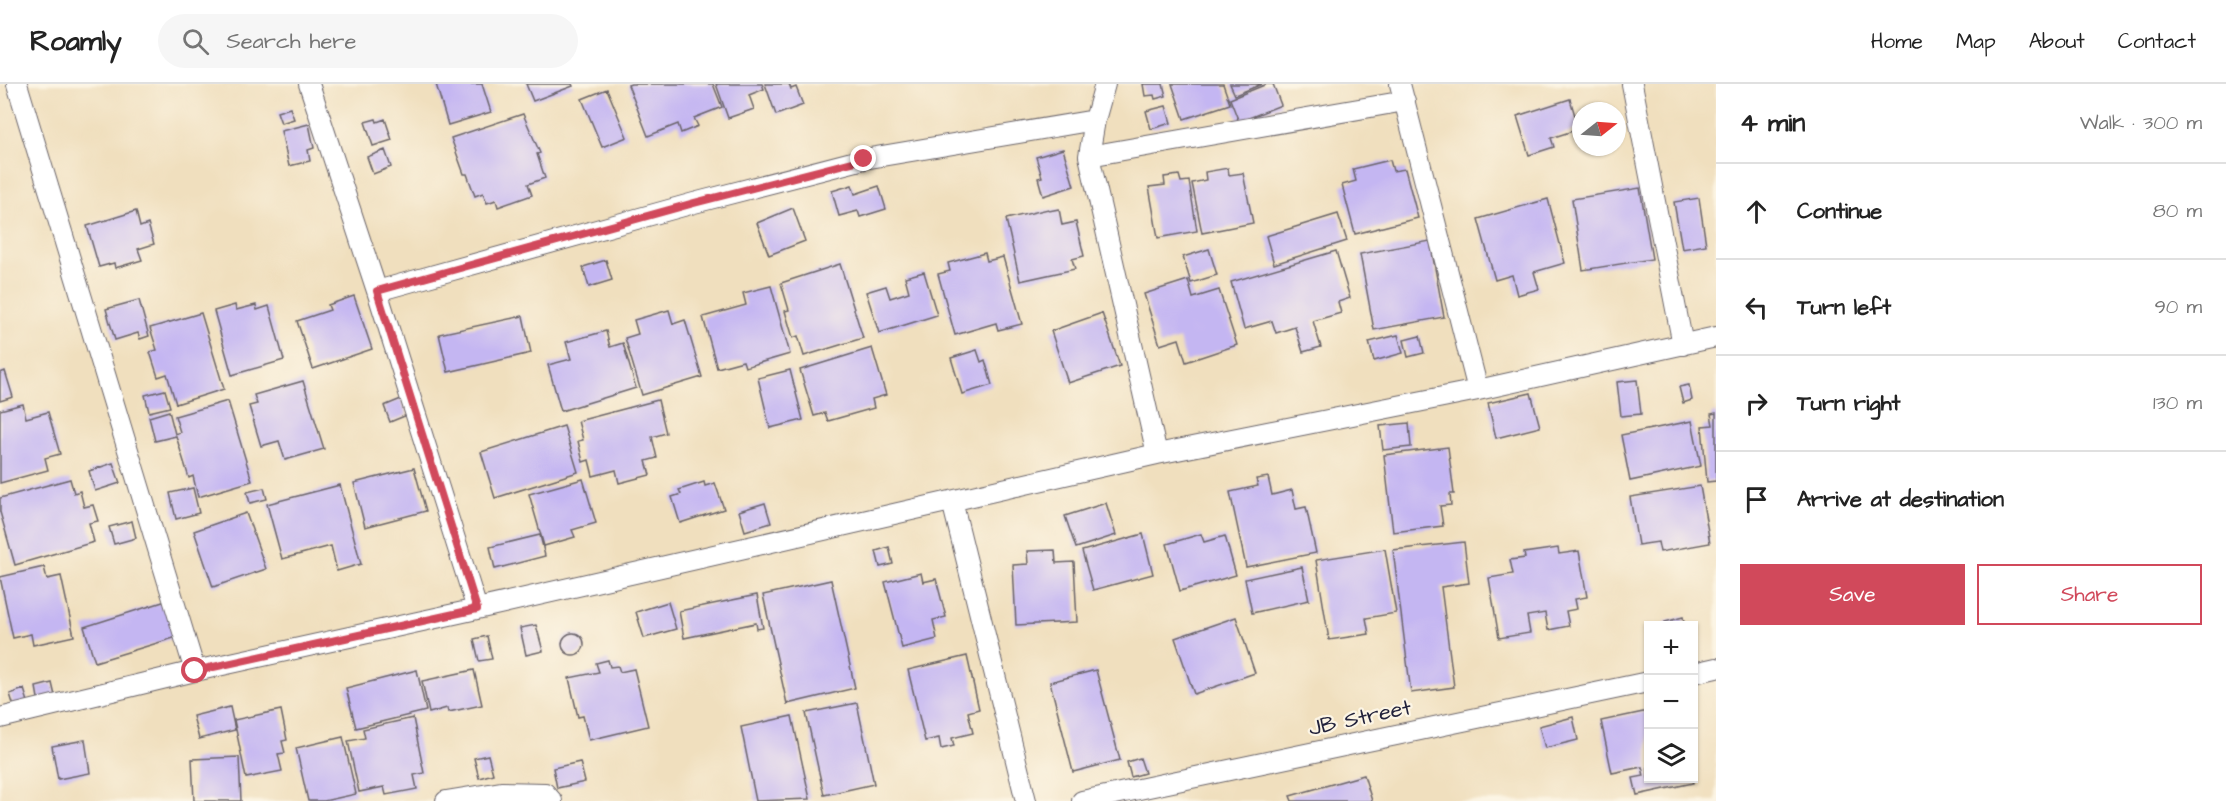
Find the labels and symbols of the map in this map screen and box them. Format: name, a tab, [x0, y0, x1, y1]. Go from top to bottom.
north arrow	[1572, 102, 1626, 156]
route end	[850, 145, 876, 171]
route start	[181, 657, 207, 683]
street label: JB Street	[1306, 692, 1414, 744]

